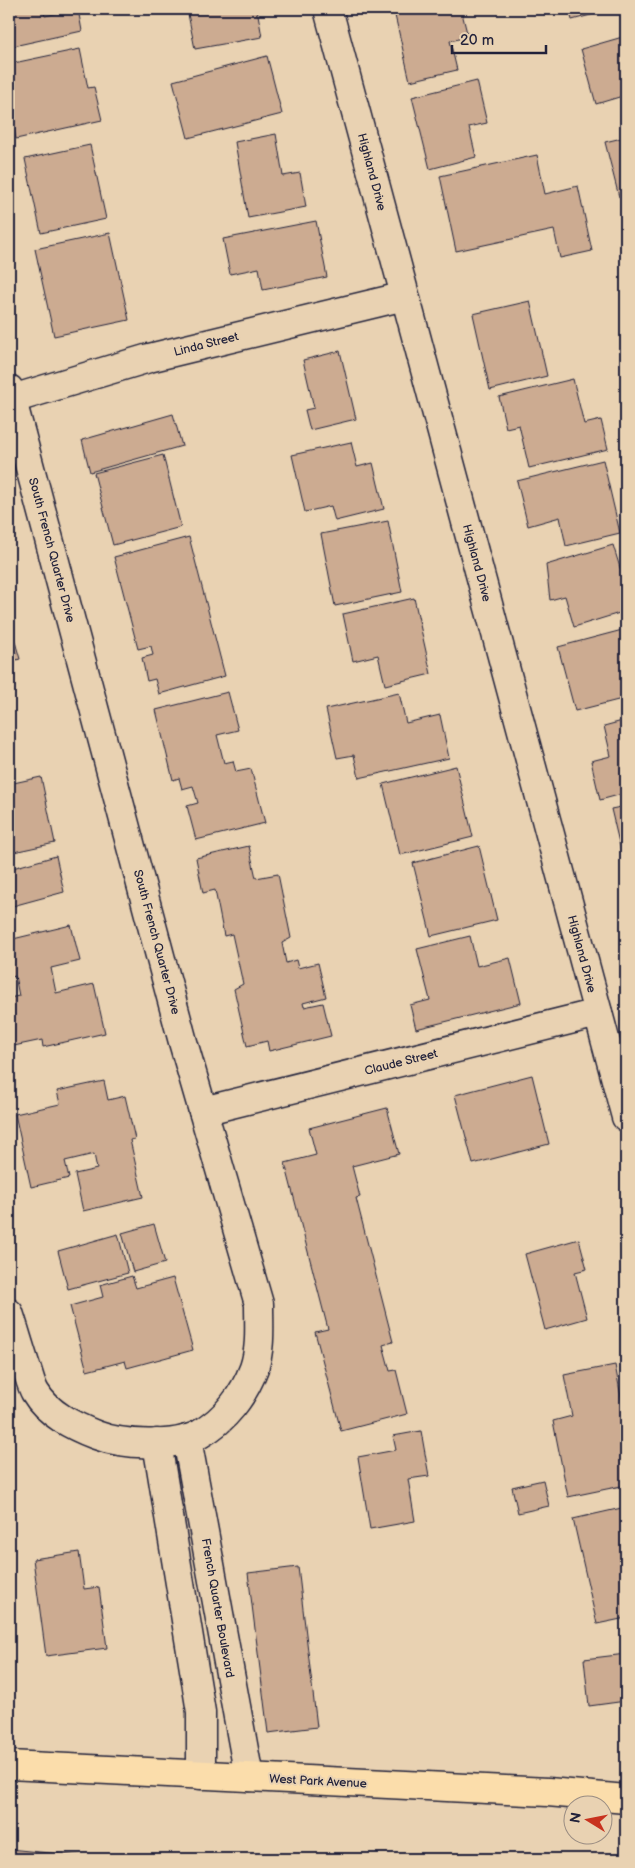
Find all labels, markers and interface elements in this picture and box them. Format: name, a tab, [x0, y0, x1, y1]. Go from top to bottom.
scale bar	[452, 22, 546, 54]
text: 20 m	[460, 31, 494, 50]
street label: Highland Drive	[354, 132, 389, 213]
street label: Linda Street	[172, 329, 240, 360]
street label: South French Quarter Drive	[25, 476, 78, 624]
street label: Highland Drive	[459, 523, 494, 604]
street label: South French Quarter Drive	[130, 868, 183, 1016]
street label: Highland Drive	[564, 914, 599, 995]
street label: Claude Street	[363, 1046, 439, 1079]
street label: French Quarter Boulevard	[198, 1537, 237, 1679]
street label: West Park Avenue	[269, 1771, 367, 1792]
north arrow	[562, 1796, 612, 1846]
text: N	[566, 1811, 585, 1824]

